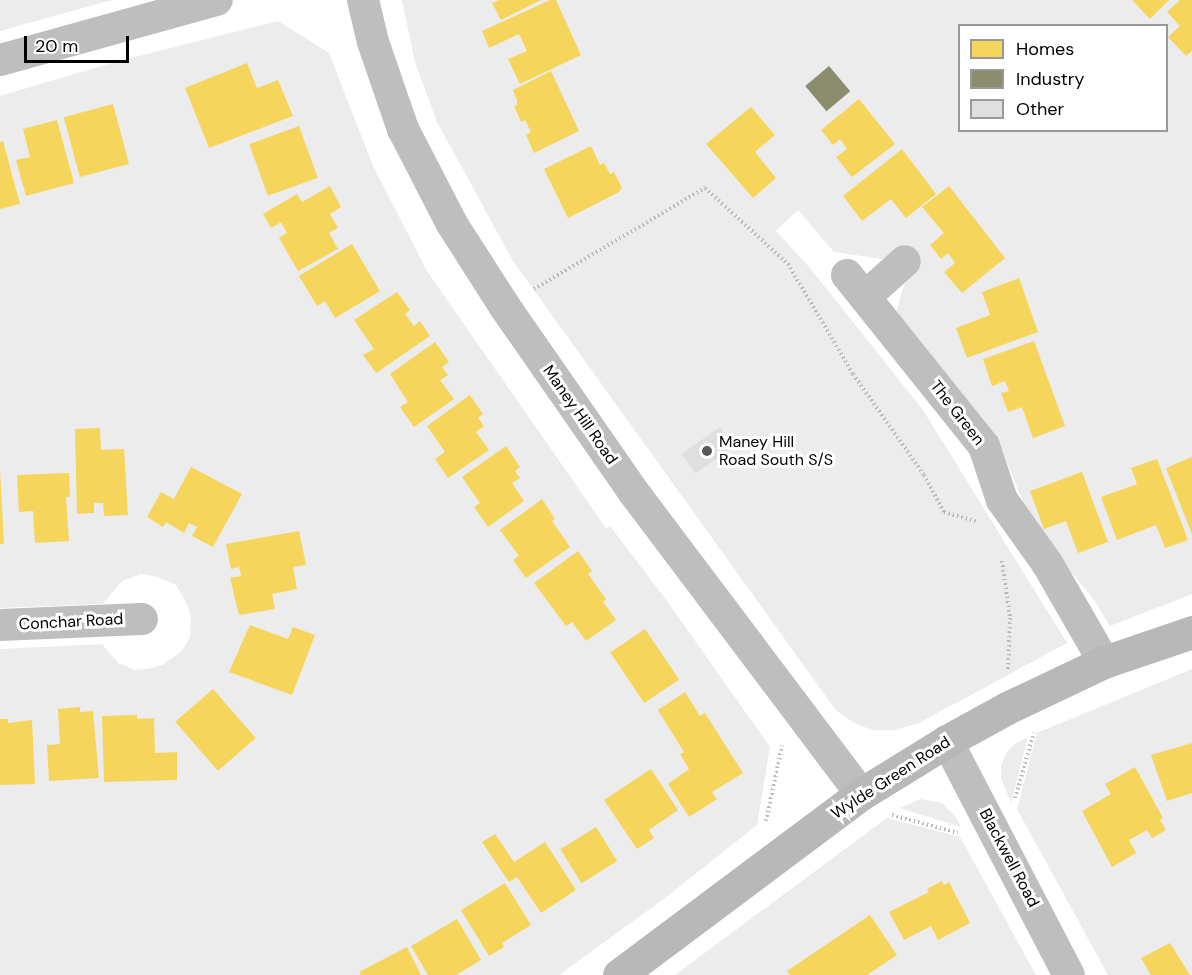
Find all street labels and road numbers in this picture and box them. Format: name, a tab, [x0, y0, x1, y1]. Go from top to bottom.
street label: Maney Hill Road	[539, 362, 621, 468]
street label: The Green	[926, 377, 988, 449]
street label: Conchar Road	[18, 610, 124, 634]
street label: Wylde Green Road	[828, 732, 954, 824]
street label: Blackwell Road	[975, 805, 1043, 911]

